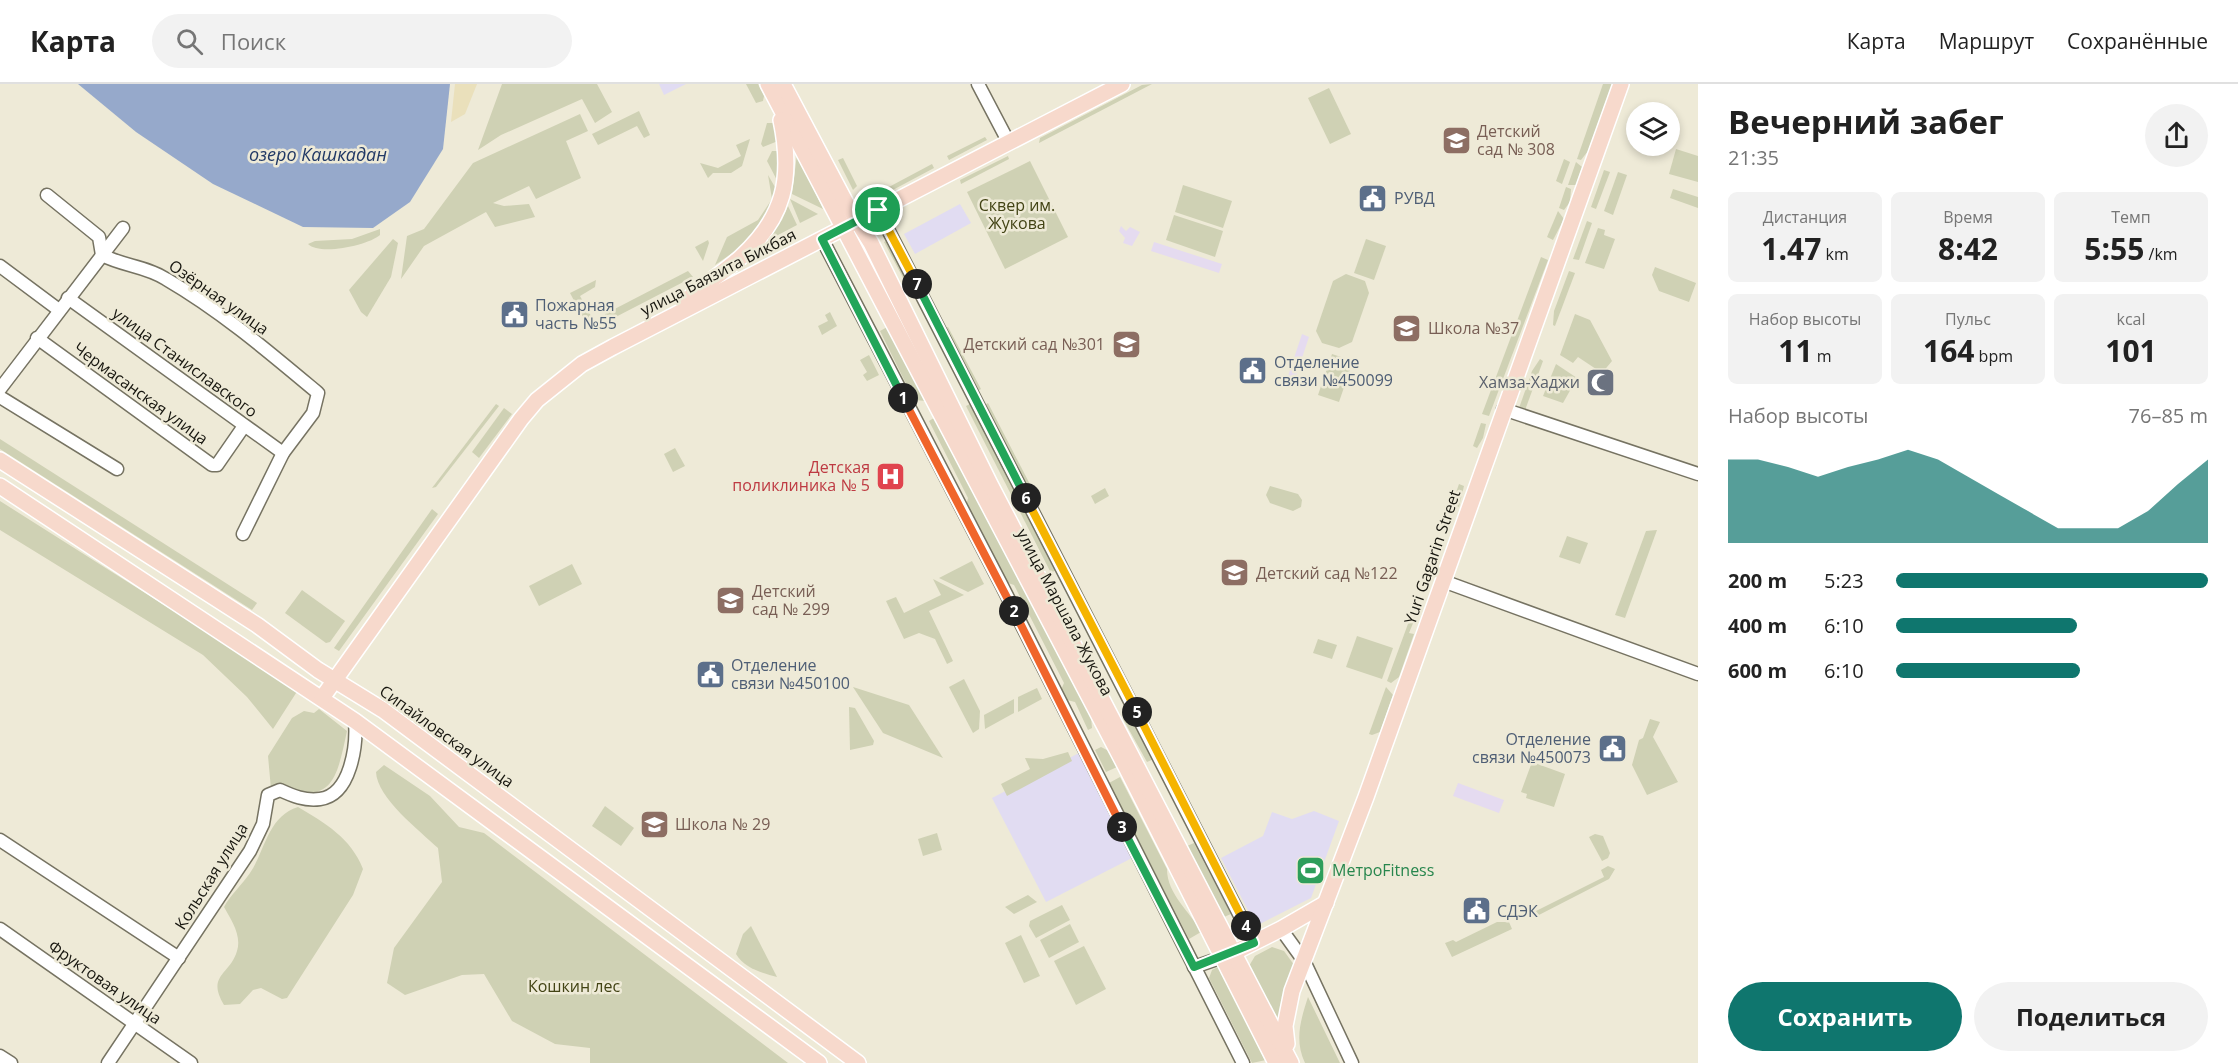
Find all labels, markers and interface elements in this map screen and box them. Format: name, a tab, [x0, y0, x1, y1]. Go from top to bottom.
search box	[152, 14, 572, 68]
text: Карта	[30, 22, 116, 60]
icon: search	[173, 25, 206, 58]
text: Поиск	[221, 26, 286, 56]
text: Карта	[1847, 27, 1906, 55]
text: Маршрут	[1939, 27, 2034, 55]
text: Сохранённые	[2067, 27, 2208, 55]
text: Вечерний забег	[1728, 99, 2004, 144]
map controls	[1626, 102, 1680, 156]
button: layers	[1626, 102, 1680, 156]
button: share	[2145, 104, 2208, 167]
place label: Детский сад № 308	[1477, 120, 1555, 160]
school or university icon: Детский сад № 308	[1440, 124, 1472, 156]
water label: озеро Кашкадан	[249, 142, 387, 166]
text: 21:35	[1728, 144, 1779, 171]
public building icon: РУВД	[1357, 182, 1389, 214]
pin	[852, 184, 903, 235]
place label: РУВД	[1394, 187, 1435, 209]
icon: arrive	[861, 193, 894, 226]
park label: Сквер им. Жукова	[979, 194, 1055, 234]
text: Дистанция	[1763, 206, 1847, 228]
text: Время	[1943, 206, 1993, 228]
text: Темп	[2111, 206, 2151, 228]
street label: улица Баязита Бикбая	[636, 223, 800, 321]
text: 1.47	[1761, 228, 1821, 269]
text: 8:42	[1938, 228, 1998, 269]
text: 5:55	[2084, 228, 2144, 269]
text: km	[1821, 243, 1849, 265]
text: /km	[2144, 243, 2178, 265]
street label: Озёрная улица	[165, 254, 273, 340]
pin: 7	[902, 269, 932, 299]
text: 7	[912, 273, 922, 295]
place label: Пожарная часть №55	[535, 294, 617, 334]
public building icon: Пожарная часть №55	[498, 298, 530, 330]
street label: улица Станиславского	[108, 302, 262, 422]
text: Набор высоты	[1749, 308, 1861, 330]
text: Пульс	[1945, 308, 1991, 330]
text: kcal	[2117, 308, 2146, 330]
school or university icon: Школа №37	[1391, 312, 1423, 344]
place label: Школа №37	[1428, 317, 1519, 339]
school or university icon: Детский сад №301	[1110, 328, 1142, 360]
text: 11	[1778, 330, 1813, 371]
text: 164	[1923, 330, 1974, 371]
text: 101	[2105, 330, 2157, 371]
place label: Детский сад №301	[963, 333, 1105, 355]
street label: Чермасанская улица	[69, 337, 213, 449]
text: m	[1813, 345, 1832, 367]
text: bpm	[1974, 345, 2013, 367]
place label: Отделение связи №450099	[1274, 351, 1393, 391]
public building icon: Отделение связи №450099	[1237, 355, 1269, 387]
mosque icon: Хамза-Хаджи	[1585, 366, 1617, 398]
place label: Хамза-Хаджи	[1479, 371, 1580, 393]
pin: 1	[888, 383, 918, 413]
text: 1	[898, 387, 908, 409]
text: Набор высоты	[1728, 402, 1868, 429]
text: 76–85 m	[2129, 402, 2208, 429]
place label: Детская поликлиника № 5	[732, 456, 870, 496]
hospital icon: Детская поликлиника № 5	[875, 460, 907, 492]
pin: 6	[1011, 483, 1041, 513]
text: 6	[1021, 487, 1031, 509]
street label: Yuri Gagarin Street	[1399, 487, 1465, 627]
street label: улица Маршала Жукова	[1012, 525, 1118, 699]
school or university icon: Детский сад №122	[1219, 557, 1251, 589]
place label: Детский сад №122	[1256, 562, 1398, 584]
text: 200 m	[1728, 567, 1787, 594]
text: 5:23	[1824, 567, 1864, 594]
place label: Детский сад № 299	[752, 580, 830, 620]
school or university icon: Детский сад № 299	[715, 584, 747, 616]
pin: 2	[999, 596, 1029, 626]
text: 2	[1009, 600, 1019, 622]
text: 400 m	[1728, 612, 1787, 639]
text: 6:10	[1824, 612, 1864, 639]
place label: Отделение связи №450100	[731, 654, 850, 694]
text: 600 m	[1728, 657, 1787, 684]
text: 6:10	[1824, 657, 1864, 684]
public building icon: Отделение связи №450100	[694, 658, 726, 690]
street label: Сипайловская улица	[375, 680, 519, 792]
pin: 5	[1122, 697, 1152, 727]
text: 5	[1132, 701, 1142, 723]
place label: Отделение связи №450073	[1472, 728, 1591, 768]
public building icon: Отделение связи №450073	[1596, 732, 1628, 764]
school or university icon: Школа № 29	[638, 808, 670, 840]
pin: 3	[1107, 812, 1137, 842]
place label: Школа № 29	[675, 813, 770, 835]
text: 3	[1117, 816, 1127, 838]
street label: Кольская улица	[169, 818, 253, 934]
sports icon: МетроFitness	[1295, 854, 1327, 886]
place label: МетроFitness	[1332, 859, 1434, 881]
public building icon: СДЭК	[1460, 895, 1492, 927]
place label: СДЭК	[1497, 900, 1538, 922]
pin: 4	[1231, 911, 1261, 941]
text: 4	[1241, 915, 1251, 937]
street label: Фруктовая улица	[44, 935, 166, 1029]
park label: Кошкин лес	[528, 975, 620, 997]
button: Сохранить	[1728, 982, 1962, 1051]
button: Поделиться	[1974, 982, 2208, 1051]

